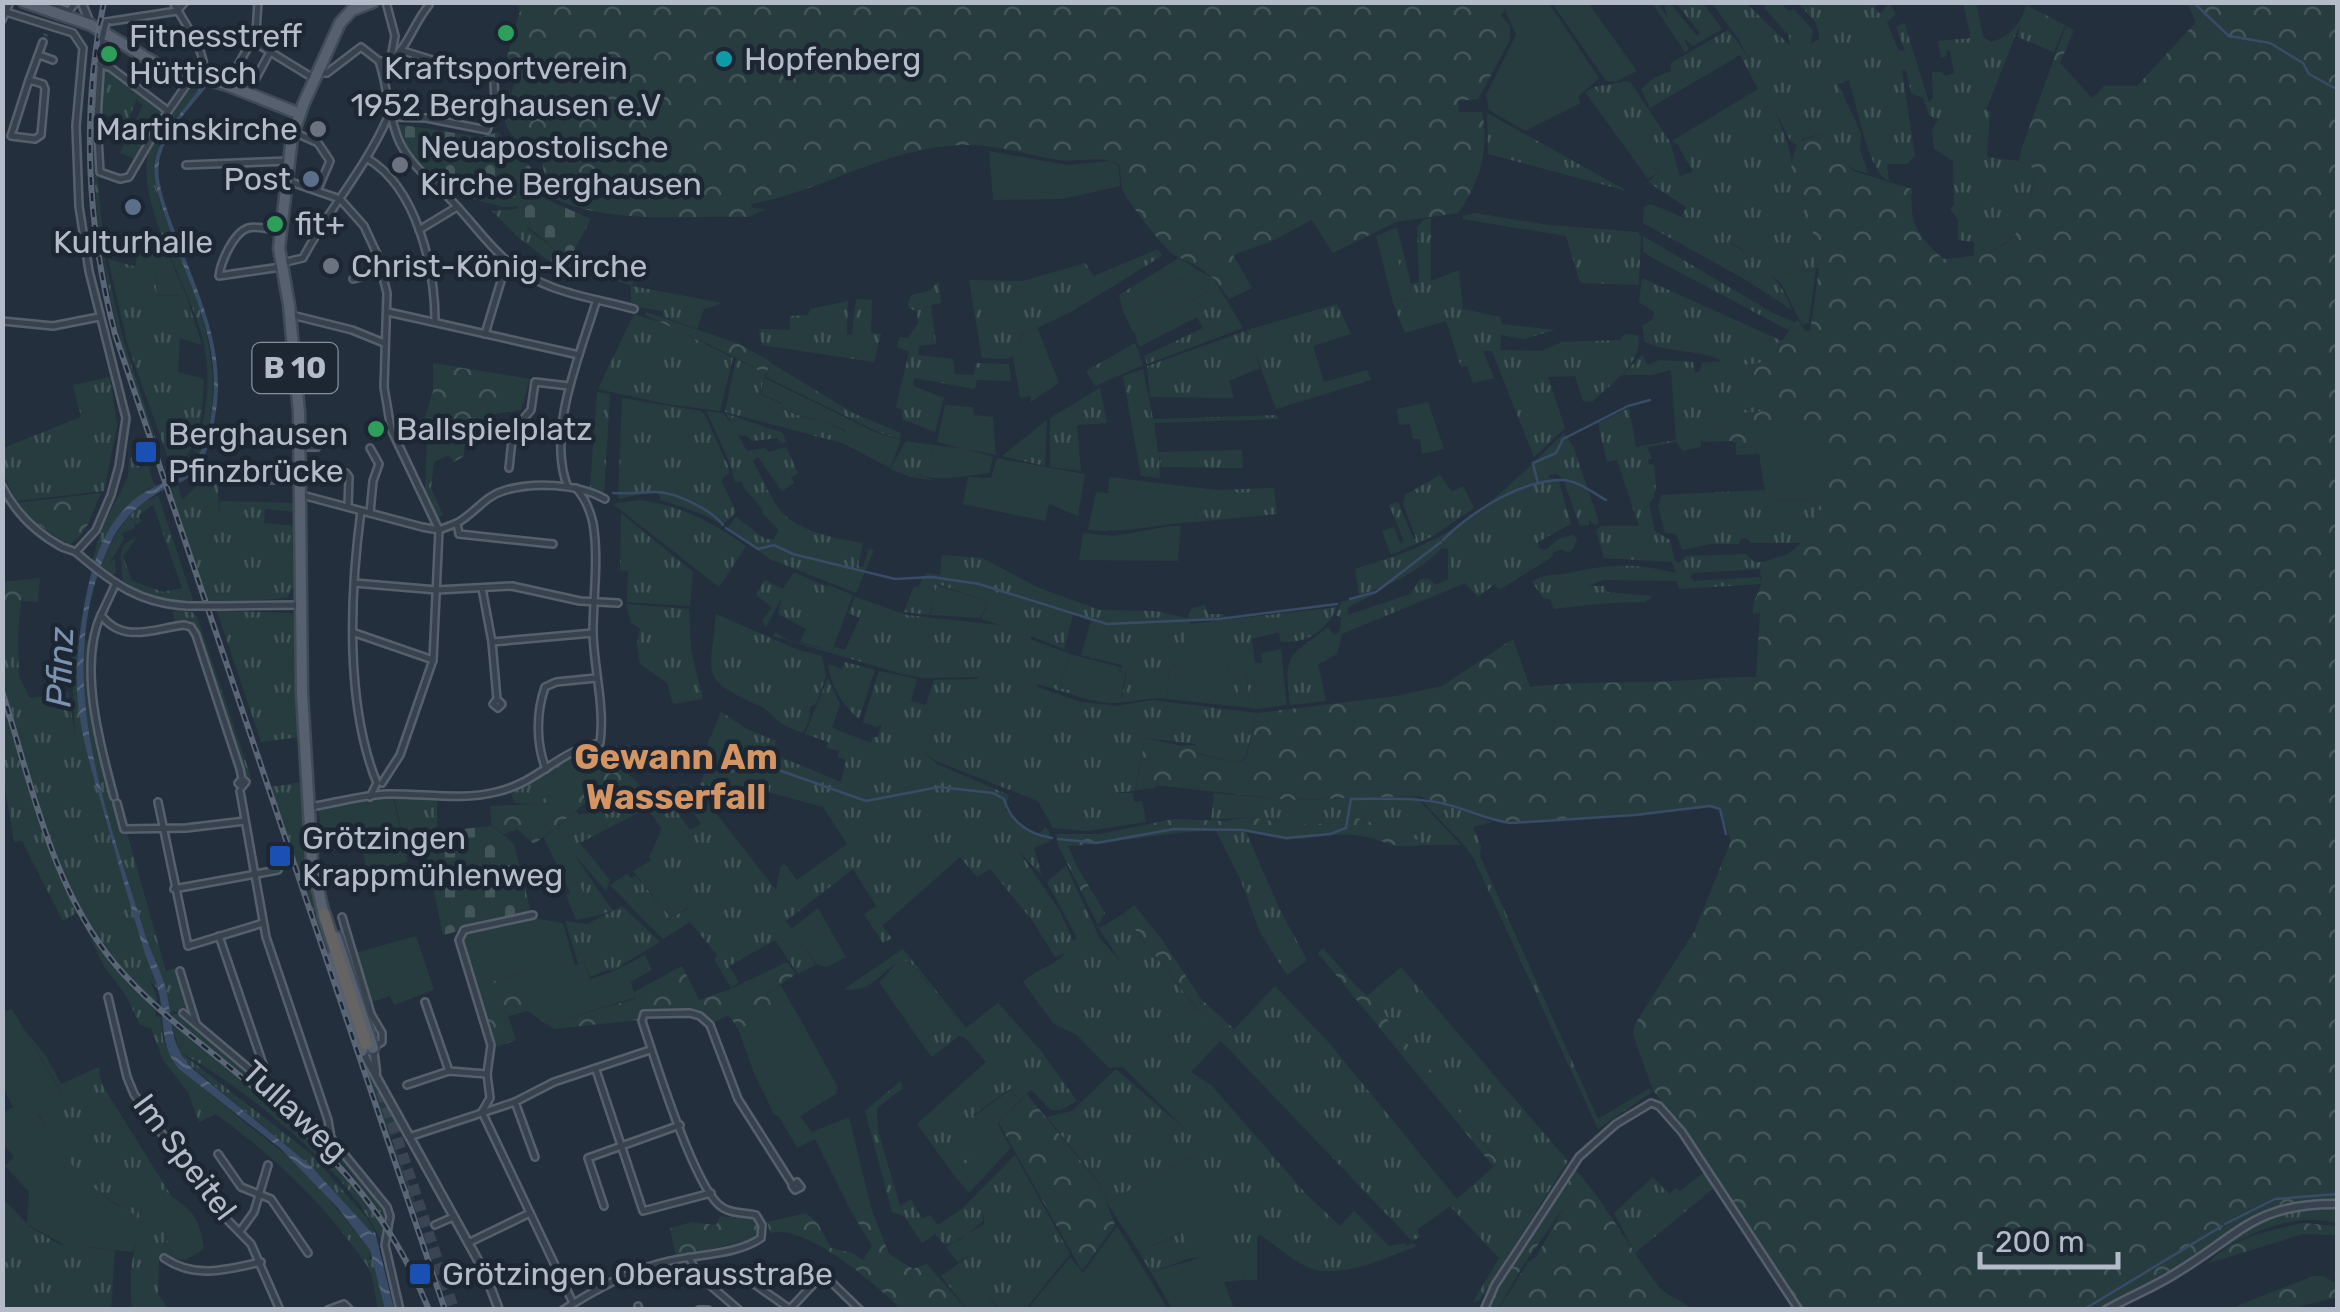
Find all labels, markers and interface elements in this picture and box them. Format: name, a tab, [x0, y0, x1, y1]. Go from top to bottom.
place label: Fitnesstreff Hüttisch	[129, 17, 302, 92]
marker: Kraftsportverein 1952 Berghausen e.V	[495, 22, 517, 44]
place label: Hopfenberg	[744, 40, 921, 78]
marker: Fitnesstreff Hüttisch	[98, 43, 120, 65]
marker: Hopfenberg	[713, 48, 735, 70]
place label: Kraftsportverein 1952 Berghausen e.V	[350, 49, 662, 124]
place label: Martinskirche	[96, 110, 298, 148]
marker: Martinskirche	[307, 118, 329, 140]
place label: Neuapostolische Kirche Berghausen	[420, 128, 702, 203]
marker: Neuapostolische Kirche Berghausen	[389, 154, 411, 176]
place label: Post	[223, 160, 291, 198]
marker: Post	[300, 168, 322, 190]
marker: Kulturhalle	[122, 196, 144, 218]
place label: fit+	[295, 205, 345, 243]
marker: fit+	[264, 213, 286, 235]
place label: Kulturhalle	[53, 223, 213, 261]
place label: Christ-König-Kirche	[351, 247, 648, 285]
marker: Christ-König-Kirche	[320, 255, 342, 277]
road number: B 10	[252, 343, 338, 393]
place label: Ballspielplatz	[396, 410, 593, 448]
place label: Berghausen Pfinzbrücke	[168, 415, 348, 490]
marker: Ballspielplatz	[365, 418, 387, 440]
marker: Berghausen Pfinzbrücke	[133, 439, 159, 465]
water label: Pfinz	[38, 626, 82, 708]
district label: Gewann Am Wasserfall	[574, 736, 778, 818]
place label: Grötzingen Krappmühlenweg	[302, 819, 563, 894]
marker: Grötzingen Krappmühlenweg	[267, 843, 293, 869]
street label: Tullaweg	[234, 1053, 356, 1169]
street label: Im Speitel	[125, 1087, 245, 1227]
scale bar	[1980, 1207, 2118, 1269]
text: 200 m	[1995, 1224, 2085, 1260]
place label: Grötzingen Oberausstraße	[442, 1255, 833, 1293]
marker: Grötzingen Oberausstraße	[407, 1261, 433, 1287]

